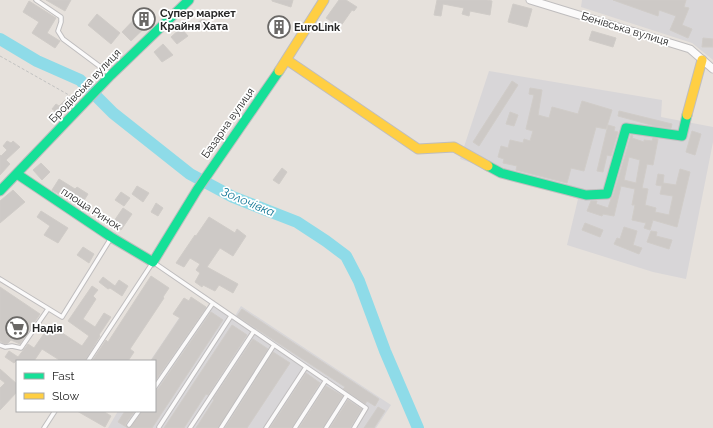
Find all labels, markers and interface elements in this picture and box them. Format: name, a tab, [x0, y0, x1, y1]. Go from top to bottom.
building icon: Супер маркет Крайня Хата	[131, 6, 157, 32]
place label: Супер маркет Крайня Хата	[160, 7, 236, 33]
street label: Бенівська вулиця	[580, 9, 670, 49]
building icon: EuroLink	[266, 14, 292, 40]
place label: EuroLink	[294, 21, 341, 34]
street label: Бродівська вулиця	[46, 46, 124, 126]
street label: Базарна вулиця	[199, 85, 257, 161]
street label: площа Ринок	[59, 185, 124, 233]
water label: Золочівка	[219, 185, 277, 219]
supermarket icon: Надія	[4, 315, 30, 341]
place label: Надія	[32, 322, 62, 335]
legend	[16, 360, 156, 412]
text: Fast	[52, 369, 75, 383]
text: Slow	[52, 389, 79, 403]

